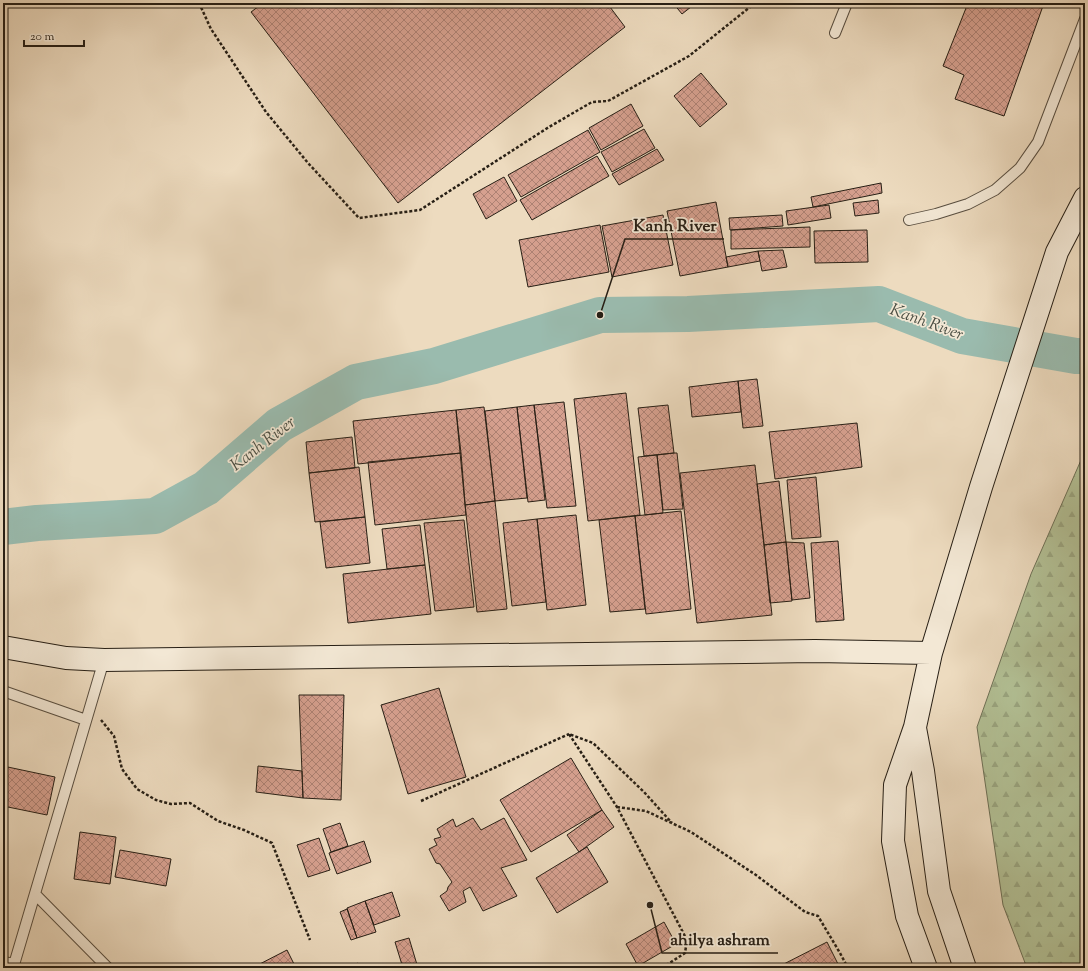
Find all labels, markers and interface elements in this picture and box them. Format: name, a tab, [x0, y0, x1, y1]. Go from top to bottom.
scale bar	[24, 22, 84, 48]
text: 20 m	[30, 28, 55, 46]
callout: Kanh River	[625, 210, 724, 239]
text: Kanh River	[633, 215, 717, 239]
water label: Kanh River	[886, 298, 966, 347]
water label: Kanh River	[226, 411, 301, 478]
callout: ahilya ashram	[662, 924, 778, 953]
text: ahilya ashram	[670, 929, 771, 953]

